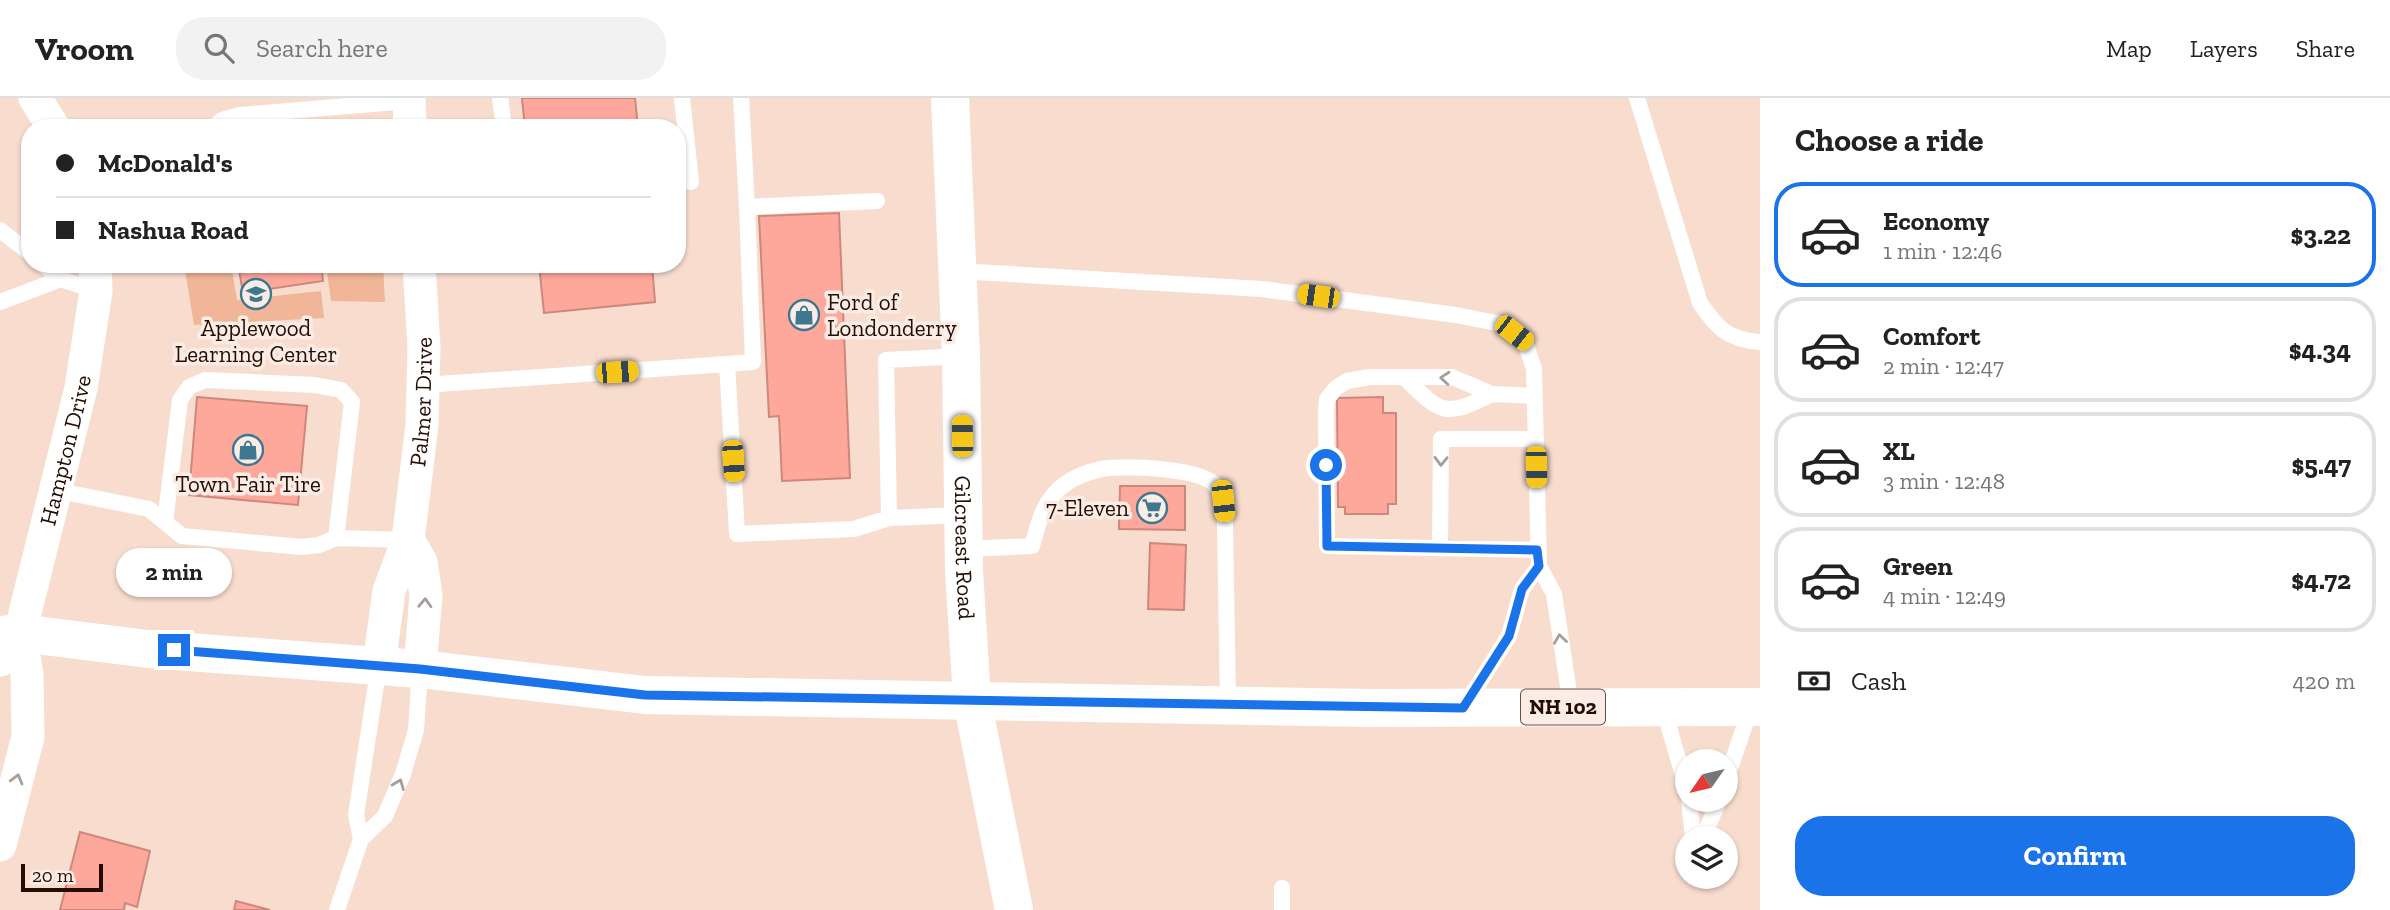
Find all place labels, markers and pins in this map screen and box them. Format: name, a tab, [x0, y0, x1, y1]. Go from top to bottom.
school or university icon: Applewood Learning Center	[239, 277, 273, 311]
place label: Ford of Londonderry	[827, 288, 957, 342]
shop icon: Ford of Londonderry	[787, 298, 821, 332]
place label: Applewood Learning Center	[175, 314, 337, 368]
shop icon: Town Fair Tire	[231, 433, 265, 467]
place label: Town Fair Tire	[175, 470, 321, 498]
supermarket icon: 7-Eleven	[1135, 491, 1169, 525]
place label: 7-Eleven	[1046, 494, 1129, 522]

